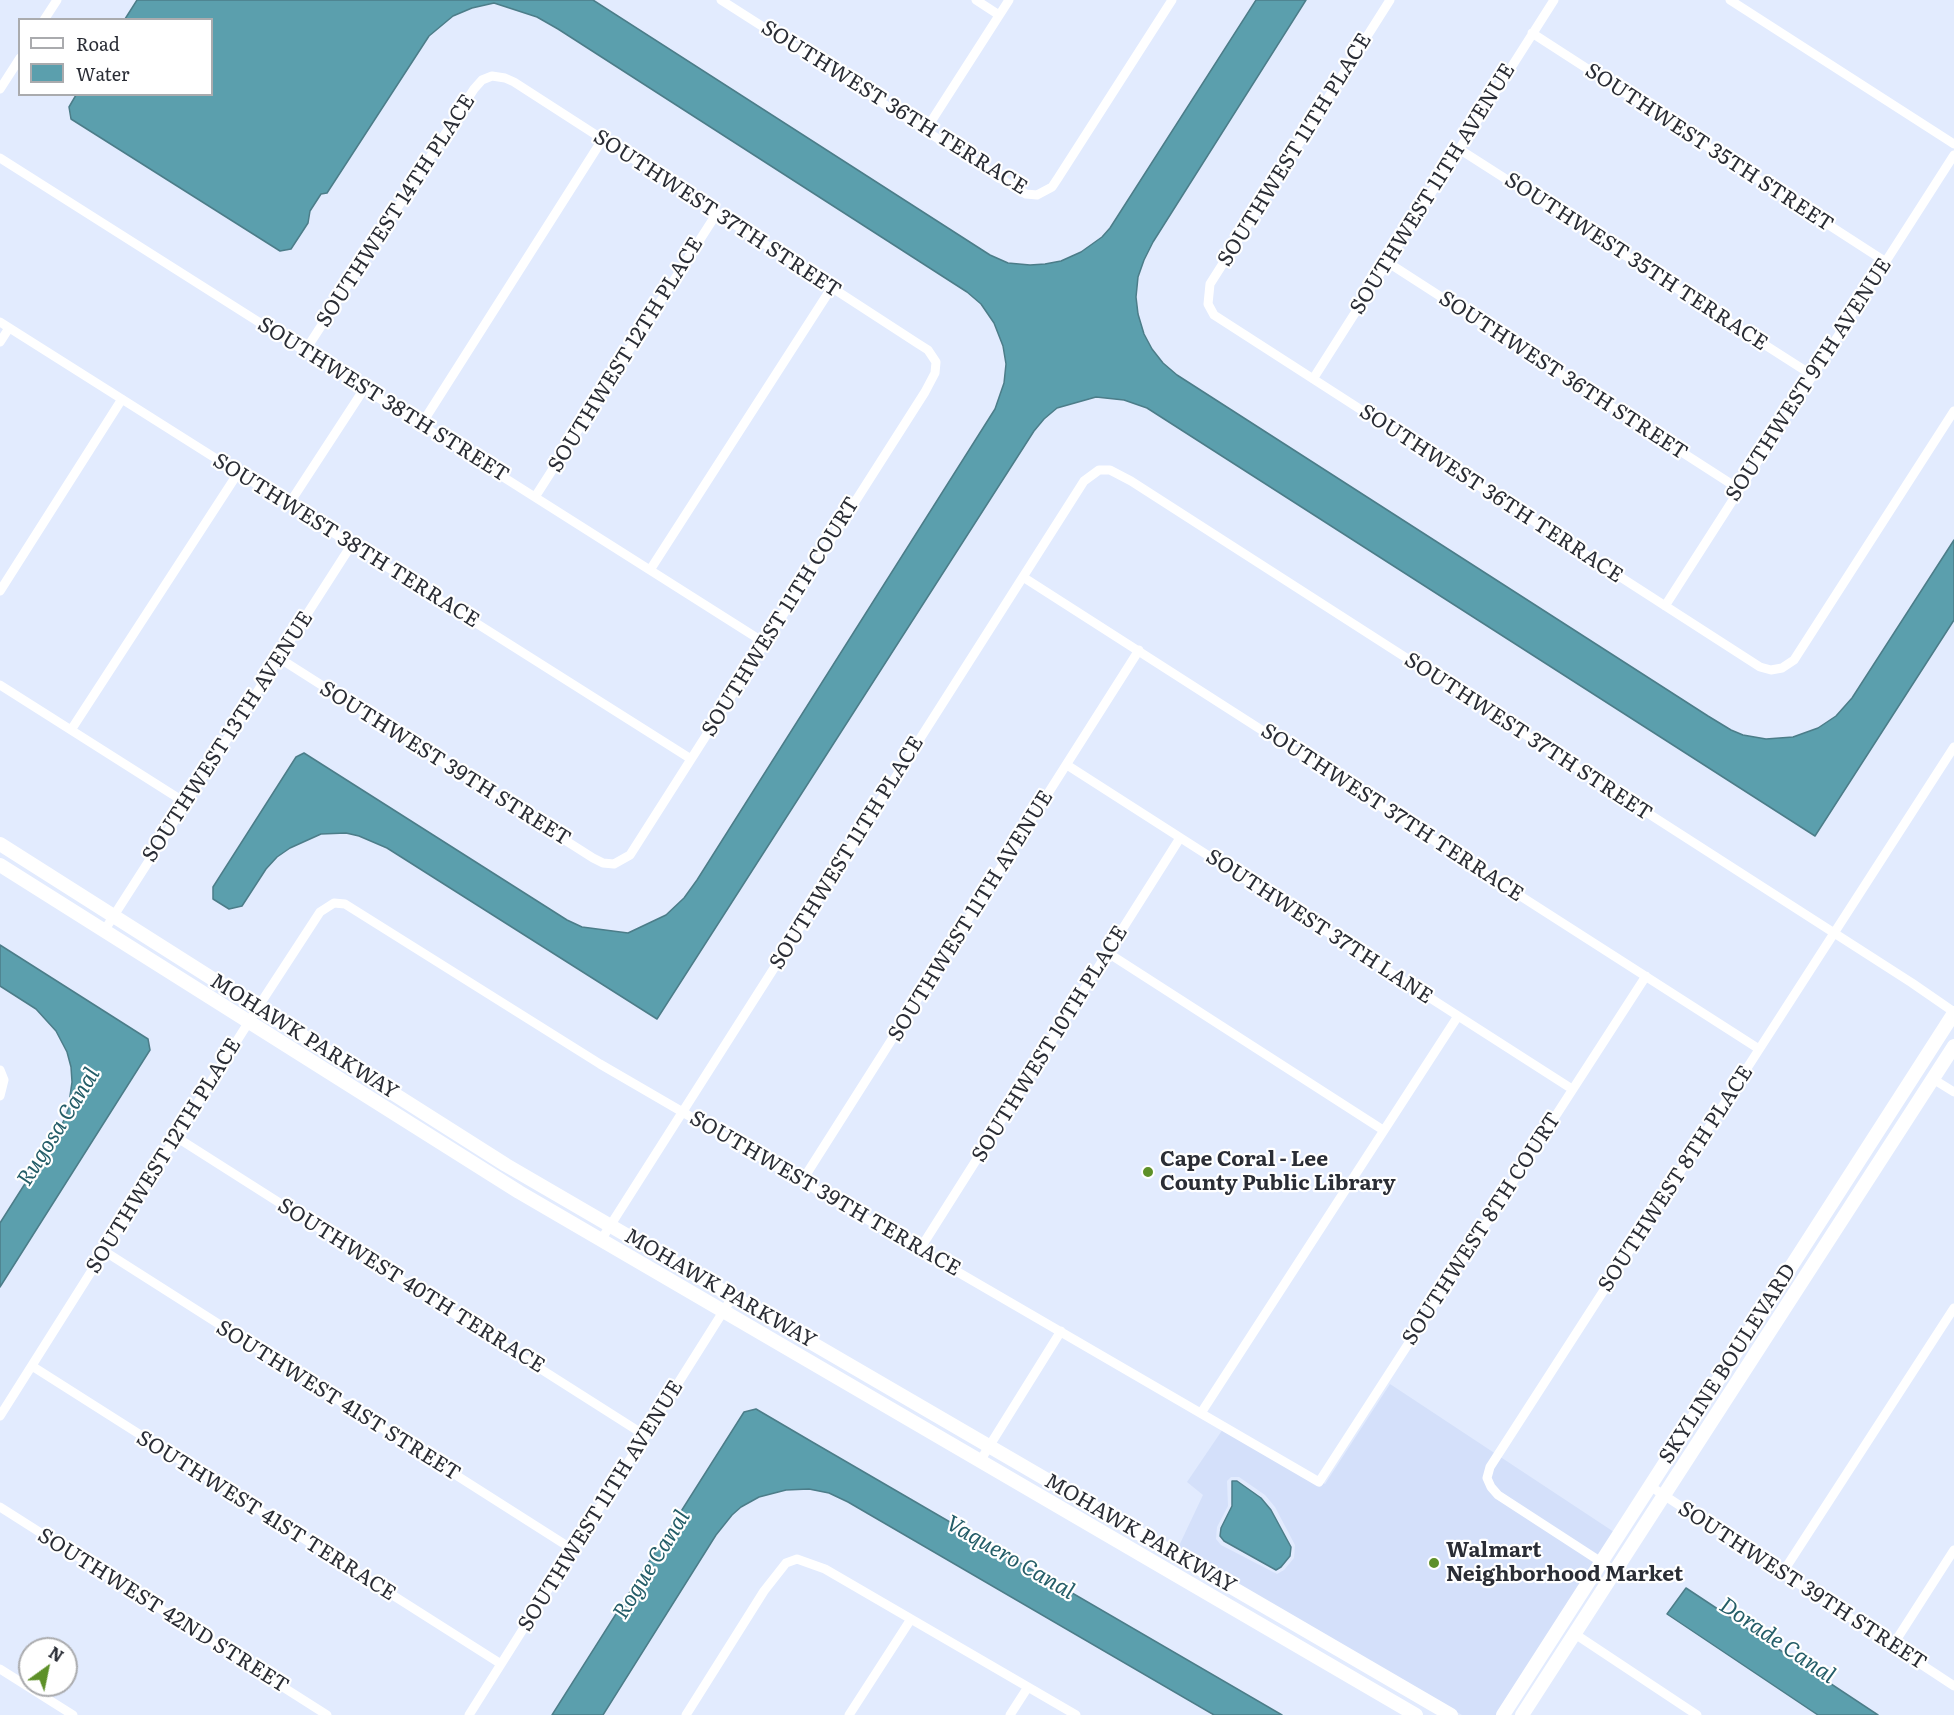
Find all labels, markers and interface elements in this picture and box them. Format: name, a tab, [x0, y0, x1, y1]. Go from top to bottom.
street label: SOUTHWEST 36TH TERRACE	[756, 15, 1032, 201]
legend	[18, 18, 213, 96]
street label: SOUTHWEST 11TH PLACE	[1213, 29, 1377, 271]
text: Road	[76, 30, 120, 57]
street label: SOUTHWEST 35TH STREET	[1580, 58, 1838, 238]
street label: SOUTHWEST 11TH AVENUE	[1345, 59, 1521, 319]
text: Water	[76, 60, 129, 87]
street label: SOUTHWEST 14TH PLACE	[311, 90, 481, 332]
street label: SOUTHWEST 37TH STREET	[589, 124, 845, 304]
street label: SOUTHWEST 35TH TERRACE	[1500, 167, 1772, 357]
street label: SOUTHWEST 12TH PLACE	[543, 233, 709, 477]
street label: SOUTHWEST 9TH AVENUE	[1721, 254, 1897, 506]
street label: SOUTHWEST 36TH STREET	[1434, 286, 1692, 466]
street label: SOUTHWEST 38TH STREET	[253, 312, 513, 488]
street label: SOUTHWEST 36TH TERRACE	[1354, 399, 1628, 589]
street label: SOUTHWEST 38TH TERRACE	[208, 448, 484, 634]
street label: SOUTHWEST 11TH COURT	[697, 493, 865, 741]
street label: SOUTHWEST 13TH AVENUE	[137, 607, 319, 867]
street label: SOUTHWEST 37TH STREET	[1400, 647, 1656, 827]
street label: SOUTHWEST 39TH STREET	[315, 676, 575, 852]
street label: SOUTHWEST 37TH TERRACE	[1256, 719, 1528, 907]
street label: SOUTHWEST 11TH PLACE	[765, 732, 929, 974]
street label: SOUTHWEST 11TH AVENUE	[883, 786, 1059, 1046]
street label: SOUTHWEST 37TH LANE	[1201, 844, 1437, 1010]
street label: SOUTHWEST 10TH PLACE	[967, 921, 1133, 1167]
street label: MOHAWK PARKWAY	[205, 969, 403, 1105]
street label: SOUTHWEST 12TH PLACE	[81, 1034, 247, 1278]
street label: SOUTHWEST 8TH PLACE	[1593, 1061, 1759, 1297]
water label: Rugosa Canal	[12, 1063, 106, 1191]
street label: SOUTHWEST 39TH TERRACE	[685, 1106, 965, 1282]
street label: SOUTHWEST 8TH COURT	[1397, 1108, 1567, 1350]
place label: Cape Coral - Lee County Public Library	[1160, 1147, 1396, 1197]
marker: Cape Coral - Lee County Public Library	[1141, 1165, 1155, 1179]
street label: SOUTHWEST 40TH TERRACE	[273, 1193, 549, 1379]
street label: MOHAWK PARKWAY	[620, 1224, 820, 1354]
street label: SKYLINE BOULEVARD	[1654, 1259, 1802, 1469]
street label: SOUTHWEST 41ST STREET	[211, 1315, 465, 1487]
street label: SOUTHWEST 11TH AVENUE	[513, 1376, 689, 1636]
street label: SOUTHWEST 41ST TERRACE	[132, 1426, 400, 1606]
street label: MOHAWK PARKWAY	[1040, 1469, 1240, 1599]
street label: SOUTHWEST 39TH STREET	[1673, 1496, 1931, 1676]
water label: Rogue Canal	[608, 1506, 696, 1624]
water label: Vaquero Canal	[941, 1511, 1079, 1605]
street label: SOUTHWEST 42ND STREET	[33, 1523, 293, 1699]
place label: Walmart Neighborhood Market	[1446, 1538, 1683, 1588]
marker: Walmart Neighborhood Market	[1427, 1556, 1441, 1570]
water label: Dorade Canal	[1714, 1592, 1840, 1690]
north arrow	[18, 1637, 78, 1697]

